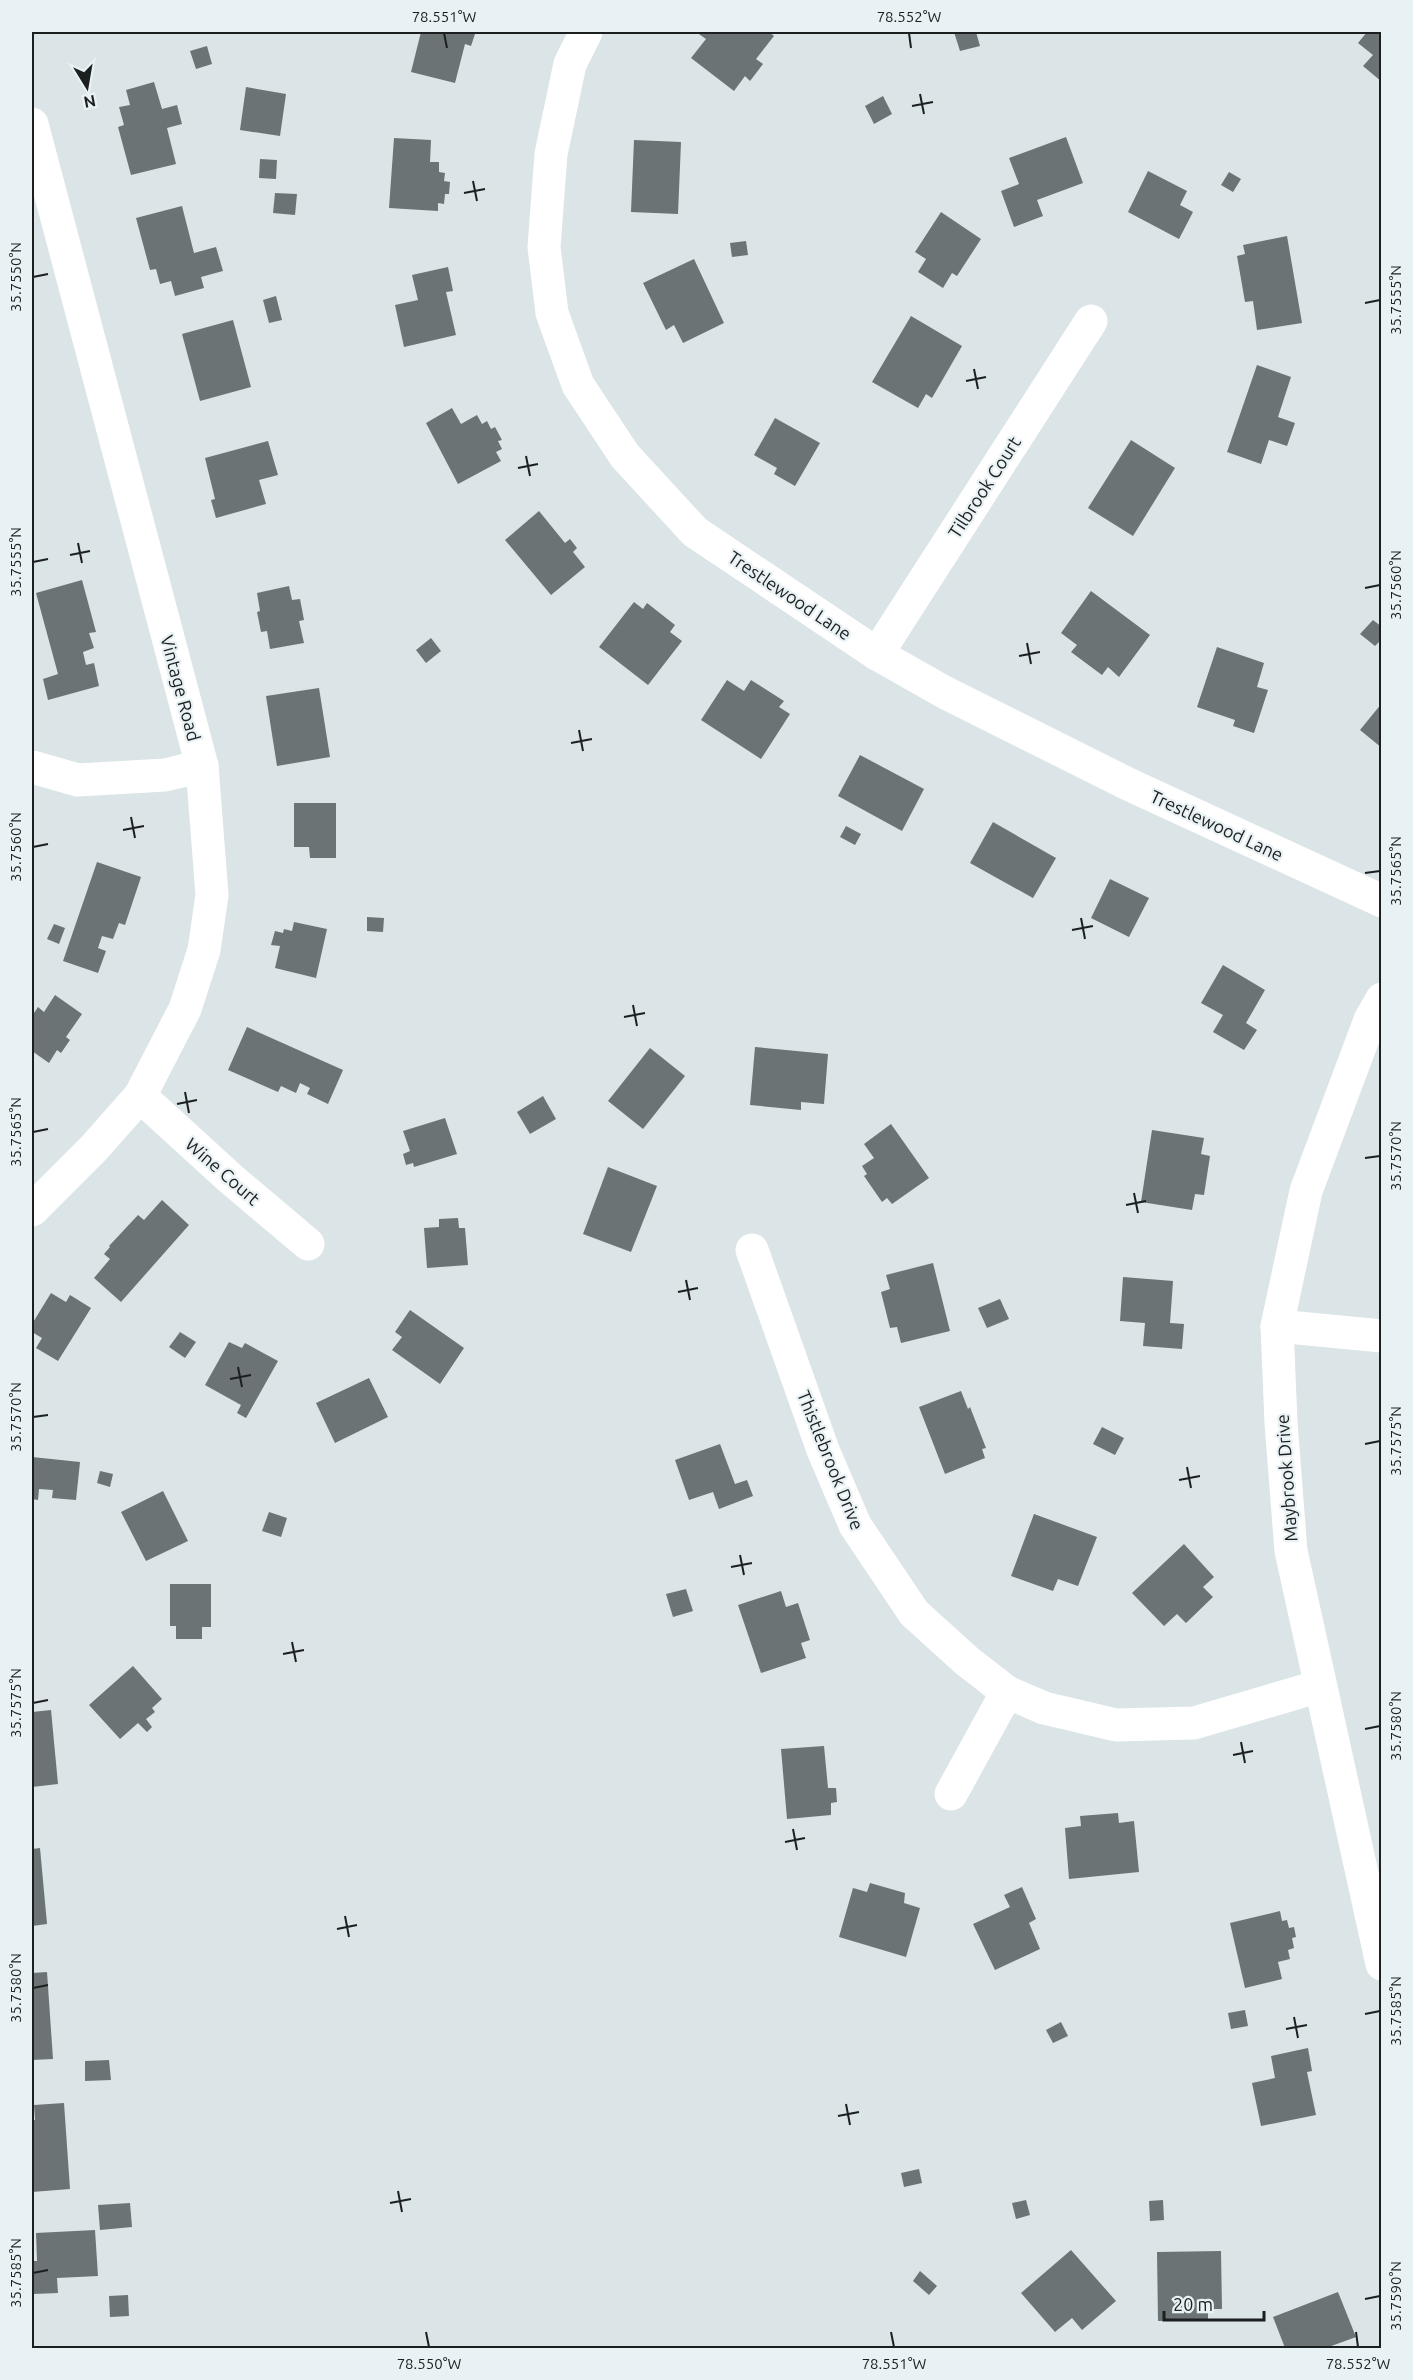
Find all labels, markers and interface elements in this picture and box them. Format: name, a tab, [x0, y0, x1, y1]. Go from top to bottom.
text: 78.551°W	[412, 8, 476, 25]
text: 78.552°W	[877, 8, 941, 25]
north arrow	[57, 57, 117, 117]
text: N	[82, 92, 97, 112]
text: 35.7550°N	[7, 242, 24, 312]
text: 35.7555°N	[1387, 265, 1404, 335]
street label: Tilbrook Court	[944, 433, 1024, 541]
text: 35.7555°N	[7, 527, 24, 597]
street label: Trestlewood Lane	[725, 546, 855, 644]
text: 35.7560°N	[1387, 550, 1404, 620]
street label: Vintage Road	[157, 633, 205, 743]
street label: Trestlewood Lane	[1148, 786, 1286, 864]
text: 35.7560°N	[7, 812, 24, 882]
text: 35.7565°N	[1387, 836, 1404, 906]
text: 35.7565°N	[7, 1097, 24, 1167]
text: 35.7570°N	[1387, 1121, 1404, 1191]
street label: Wine Court	[182, 1133, 264, 1209]
text: 35.7570°N	[7, 1382, 24, 1452]
street label: Thistlebrook Drive	[794, 1387, 868, 1533]
text: 35.7575°N	[1387, 1406, 1404, 1476]
street label: Maybrook Drive	[1272, 1414, 1300, 1542]
text: 35.7575°N	[7, 1668, 24, 1738]
text: 35.7580°N	[1387, 1691, 1404, 1761]
text: 35.7580°N	[7, 1953, 24, 2023]
text: 35.7585°N	[1387, 1976, 1404, 2046]
text: 35.7585°N	[7, 2238, 24, 2308]
text: 35.7590°N	[1387, 2261, 1404, 2331]
scale bar	[1164, 2284, 1264, 2322]
text: 20 m	[1173, 2294, 1213, 2314]
text: 78.550°W	[397, 2355, 461, 2372]
text: 78.551°W	[862, 2355, 926, 2372]
text: 78.552°W	[1326, 2355, 1390, 2372]

